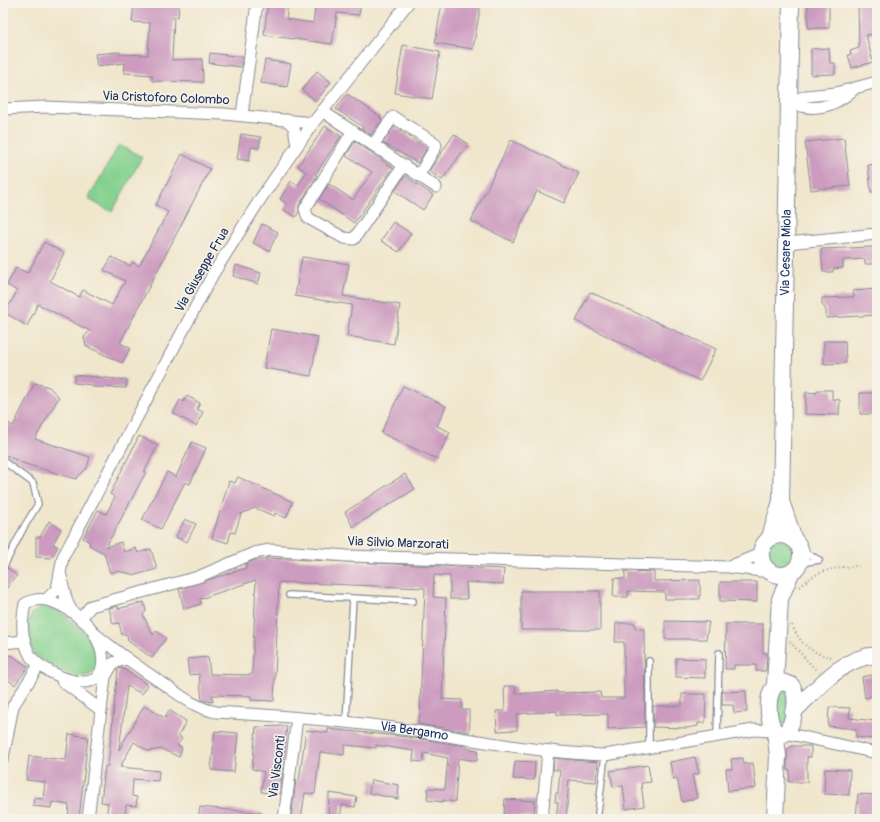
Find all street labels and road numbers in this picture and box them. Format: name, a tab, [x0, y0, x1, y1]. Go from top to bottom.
street label: Via Cristoforo Colombo	[102, 88, 230, 108]
street label: Via Cesare Miola	[777, 209, 795, 296]
street label: Via Giuseppe Frua	[171, 225, 233, 315]
street label: Via Silvio Marzorati	[347, 533, 449, 553]
street label: Via Bergamo	[379, 718, 450, 744]
street label: Via Visconti	[265, 735, 289, 799]

